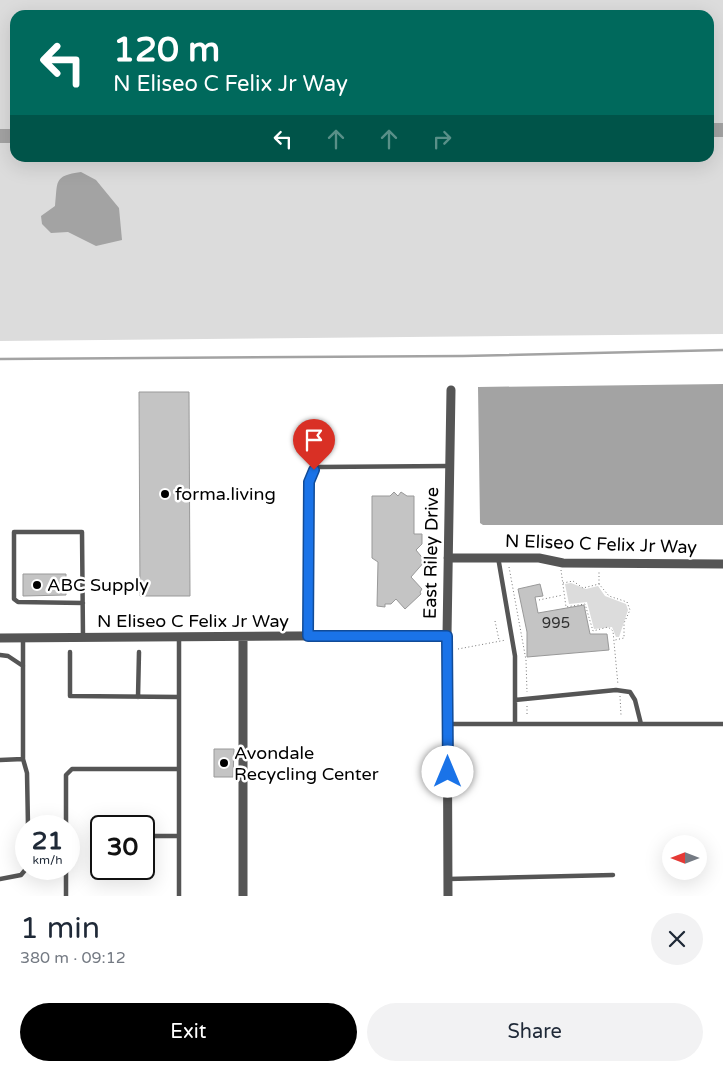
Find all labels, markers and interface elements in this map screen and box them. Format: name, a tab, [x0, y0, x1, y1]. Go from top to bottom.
text: 120 m	[113, 29, 220, 71]
icon: left	[30, 30, 95, 95]
text: N Eliseo C Felix Jr Way	[113, 71, 348, 97]
icon: left	[269, 125, 297, 153]
icon: ahead	[322, 125, 350, 153]
icon: ahead	[375, 125, 403, 153]
icon: right	[428, 125, 456, 153]
pin	[293, 419, 335, 470]
icon: arrive	[300, 426, 328, 454]
place label: forma.living	[175, 483, 276, 505]
street label: East Riley Drive	[419, 487, 443, 619]
marker: forma.living	[159, 488, 171, 500]
street label: N Eliseo C Felix Jr Way	[505, 530, 698, 558]
place label: ABC Supply	[47, 574, 149, 596]
marker: ABC Supply	[31, 579, 43, 591]
street label: N Eliseo C Felix Jr Way	[97, 610, 289, 632]
house number: 995	[542, 614, 570, 632]
place label: Avondale Recycling Center	[234, 742, 379, 785]
position arrow	[421, 745, 473, 797]
marker: Avondale Recycling Center	[218, 757, 230, 769]
speed limit sign: 30	[90, 815, 155, 880]
text: 21	[32, 826, 63, 856]
north arrow	[662, 835, 708, 880]
map controls	[662, 835, 707, 880]
text: km/h	[32, 853, 63, 867]
text: 1 min	[20, 910, 100, 947]
button: close	[651, 913, 703, 965]
text: 380 m · 09:12	[20, 948, 126, 968]
button: Exit	[20, 1003, 357, 1061]
button: Share	[367, 1003, 703, 1061]

